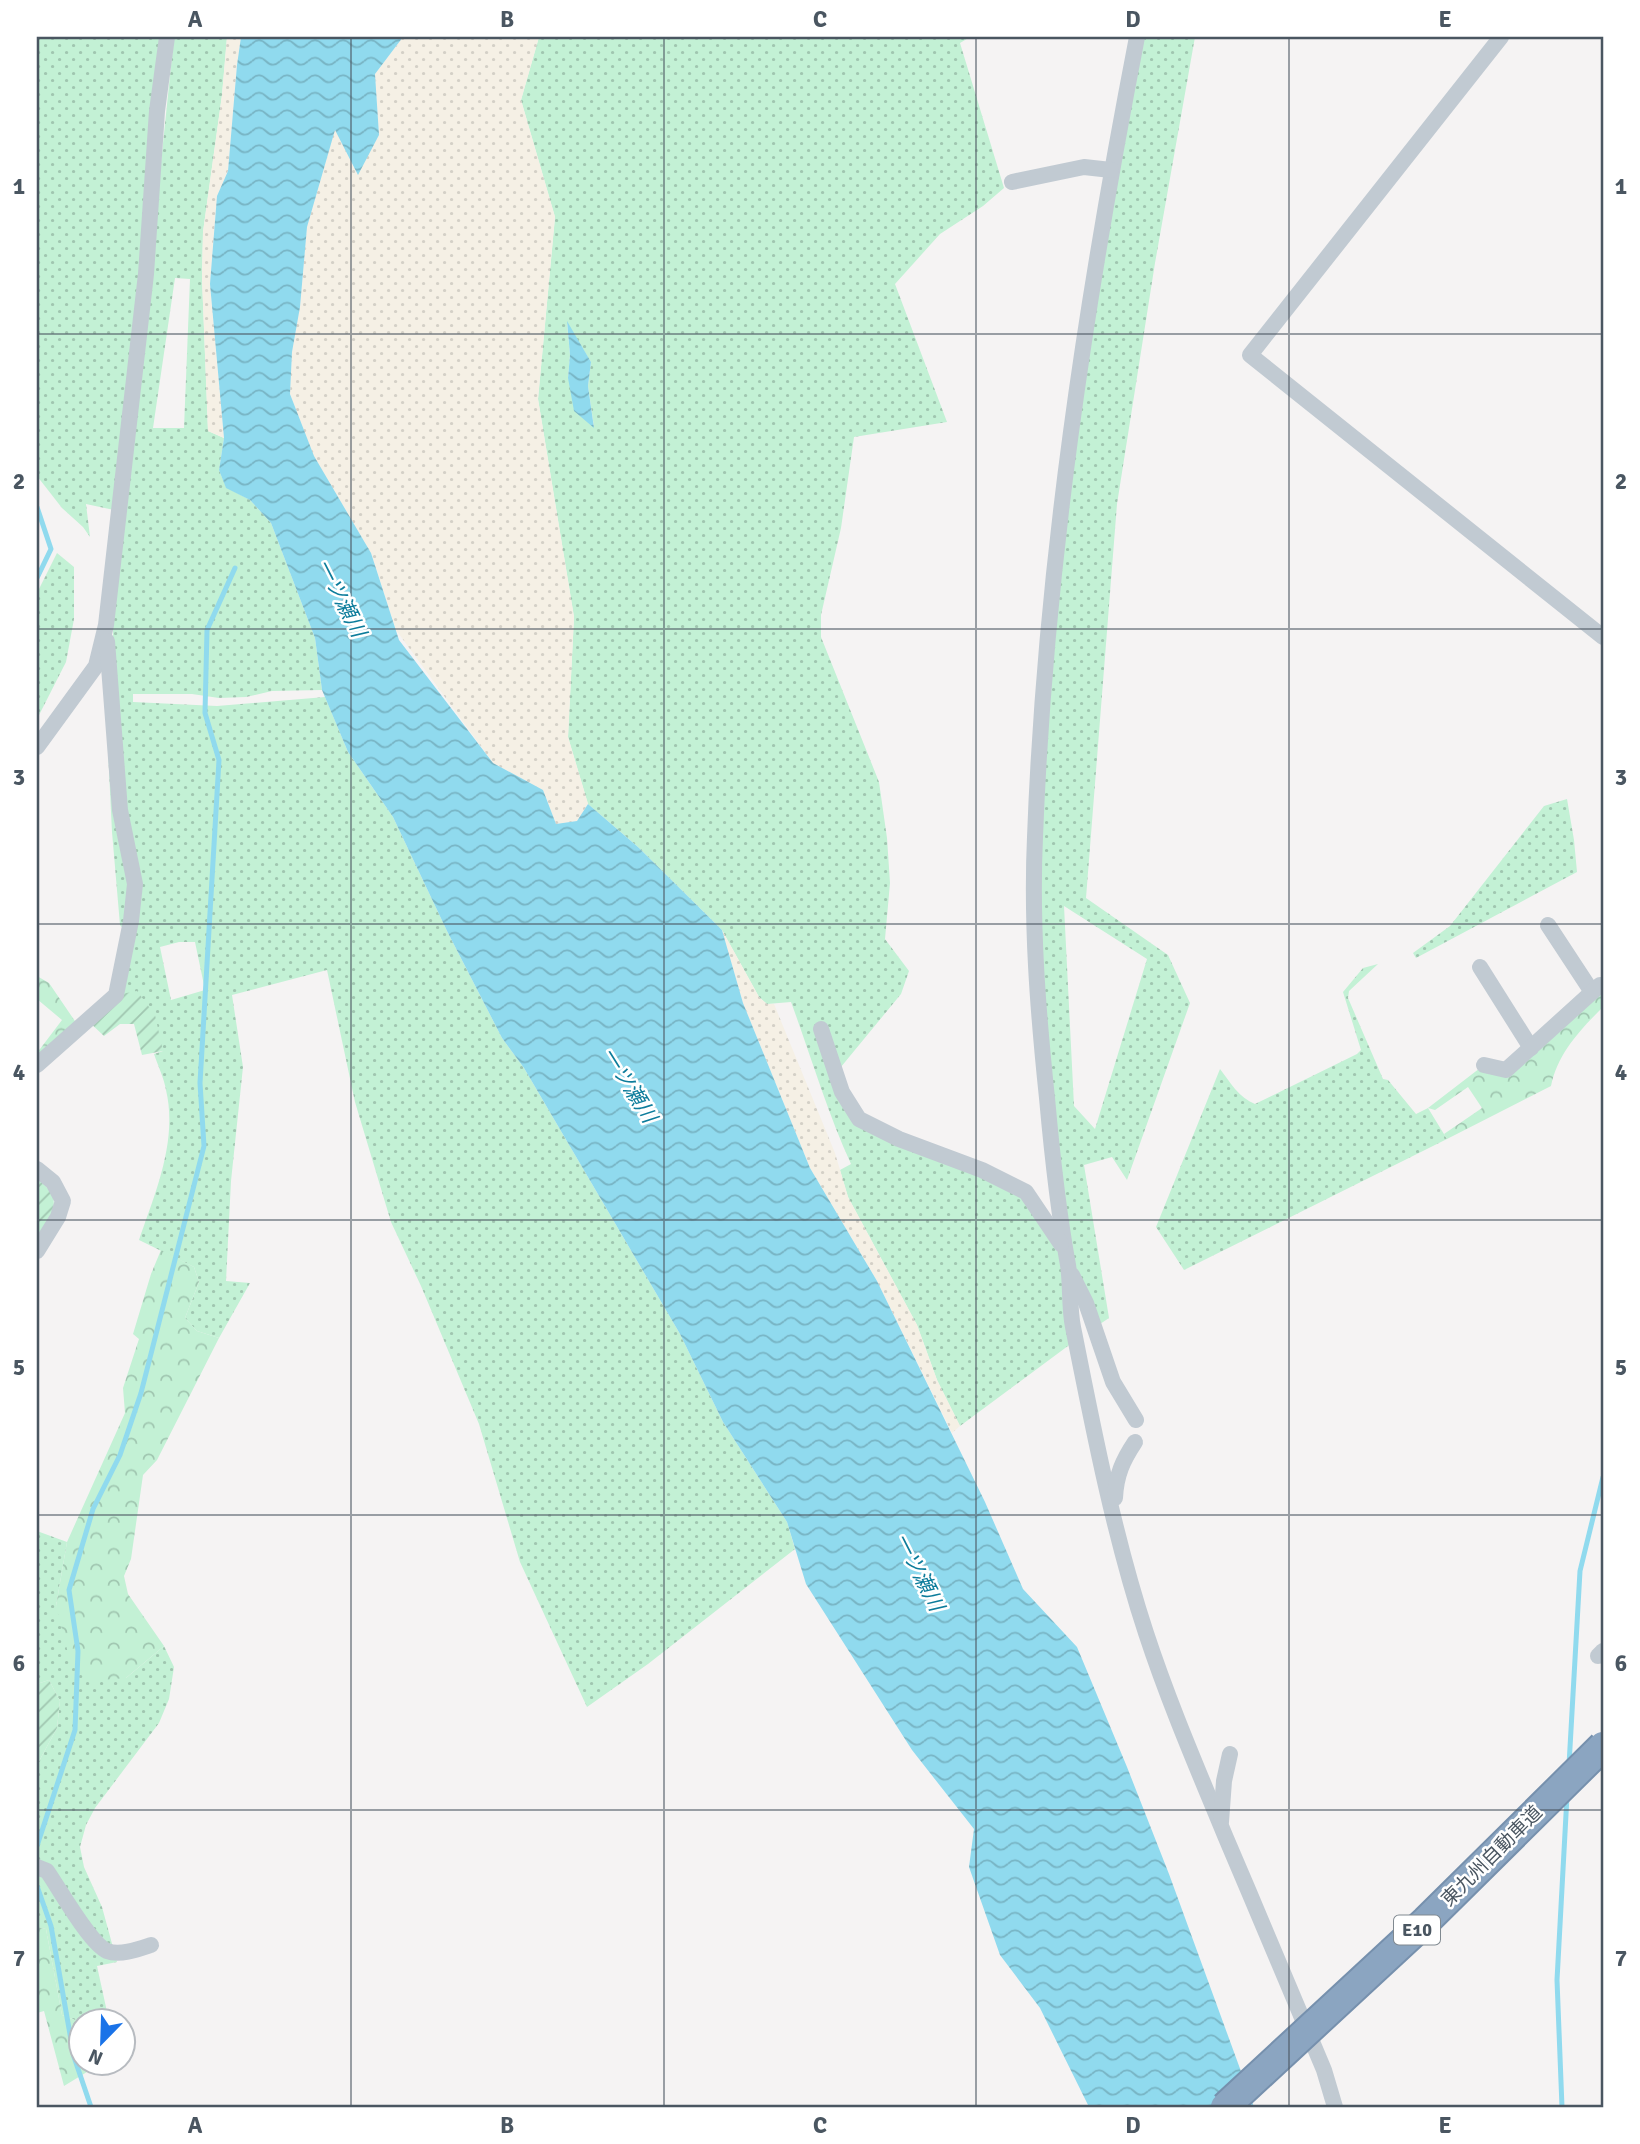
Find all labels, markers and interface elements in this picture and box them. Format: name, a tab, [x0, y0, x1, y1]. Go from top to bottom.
text: A	[188, 5, 203, 34]
text: B	[500, 5, 514, 34]
text: C	[813, 5, 827, 34]
text: D	[1125, 5, 1141, 34]
text: E	[1438, 5, 1452, 34]
text: 1	[13, 172, 25, 201]
text: 1	[1615, 172, 1627, 201]
text: 2	[13, 467, 25, 496]
text: 2	[1615, 467, 1627, 496]
water label: 一ツ瀬川	[310, 555, 373, 643]
text: 3	[13, 763, 25, 792]
text: 3	[1615, 763, 1627, 792]
water label: 一ツ瀬川	[596, 1042, 663, 1129]
text: 4	[13, 1058, 25, 1087]
text: 4	[1615, 1058, 1627, 1087]
text: 5	[13, 1353, 25, 1382]
text: 5	[1615, 1353, 1627, 1382]
water label: 一ツ瀬川	[888, 1529, 951, 1617]
text: 6	[13, 1649, 25, 1678]
text: 6	[1615, 1649, 1627, 1678]
street label: 東九州自動車道	[1436, 1800, 1548, 1912]
road number: E10	[1394, 1916, 1440, 1944]
text: 7	[13, 1944, 25, 1973]
text: 7	[1615, 1944, 1627, 1973]
north arrow	[66, 2008, 136, 2078]
text: N	[85, 2043, 107, 2070]
text: A	[188, 2111, 203, 2140]
text: B	[500, 2111, 514, 2140]
text: C	[813, 2111, 827, 2140]
text: D	[1125, 2111, 1141, 2140]
text: E	[1438, 2111, 1452, 2140]

